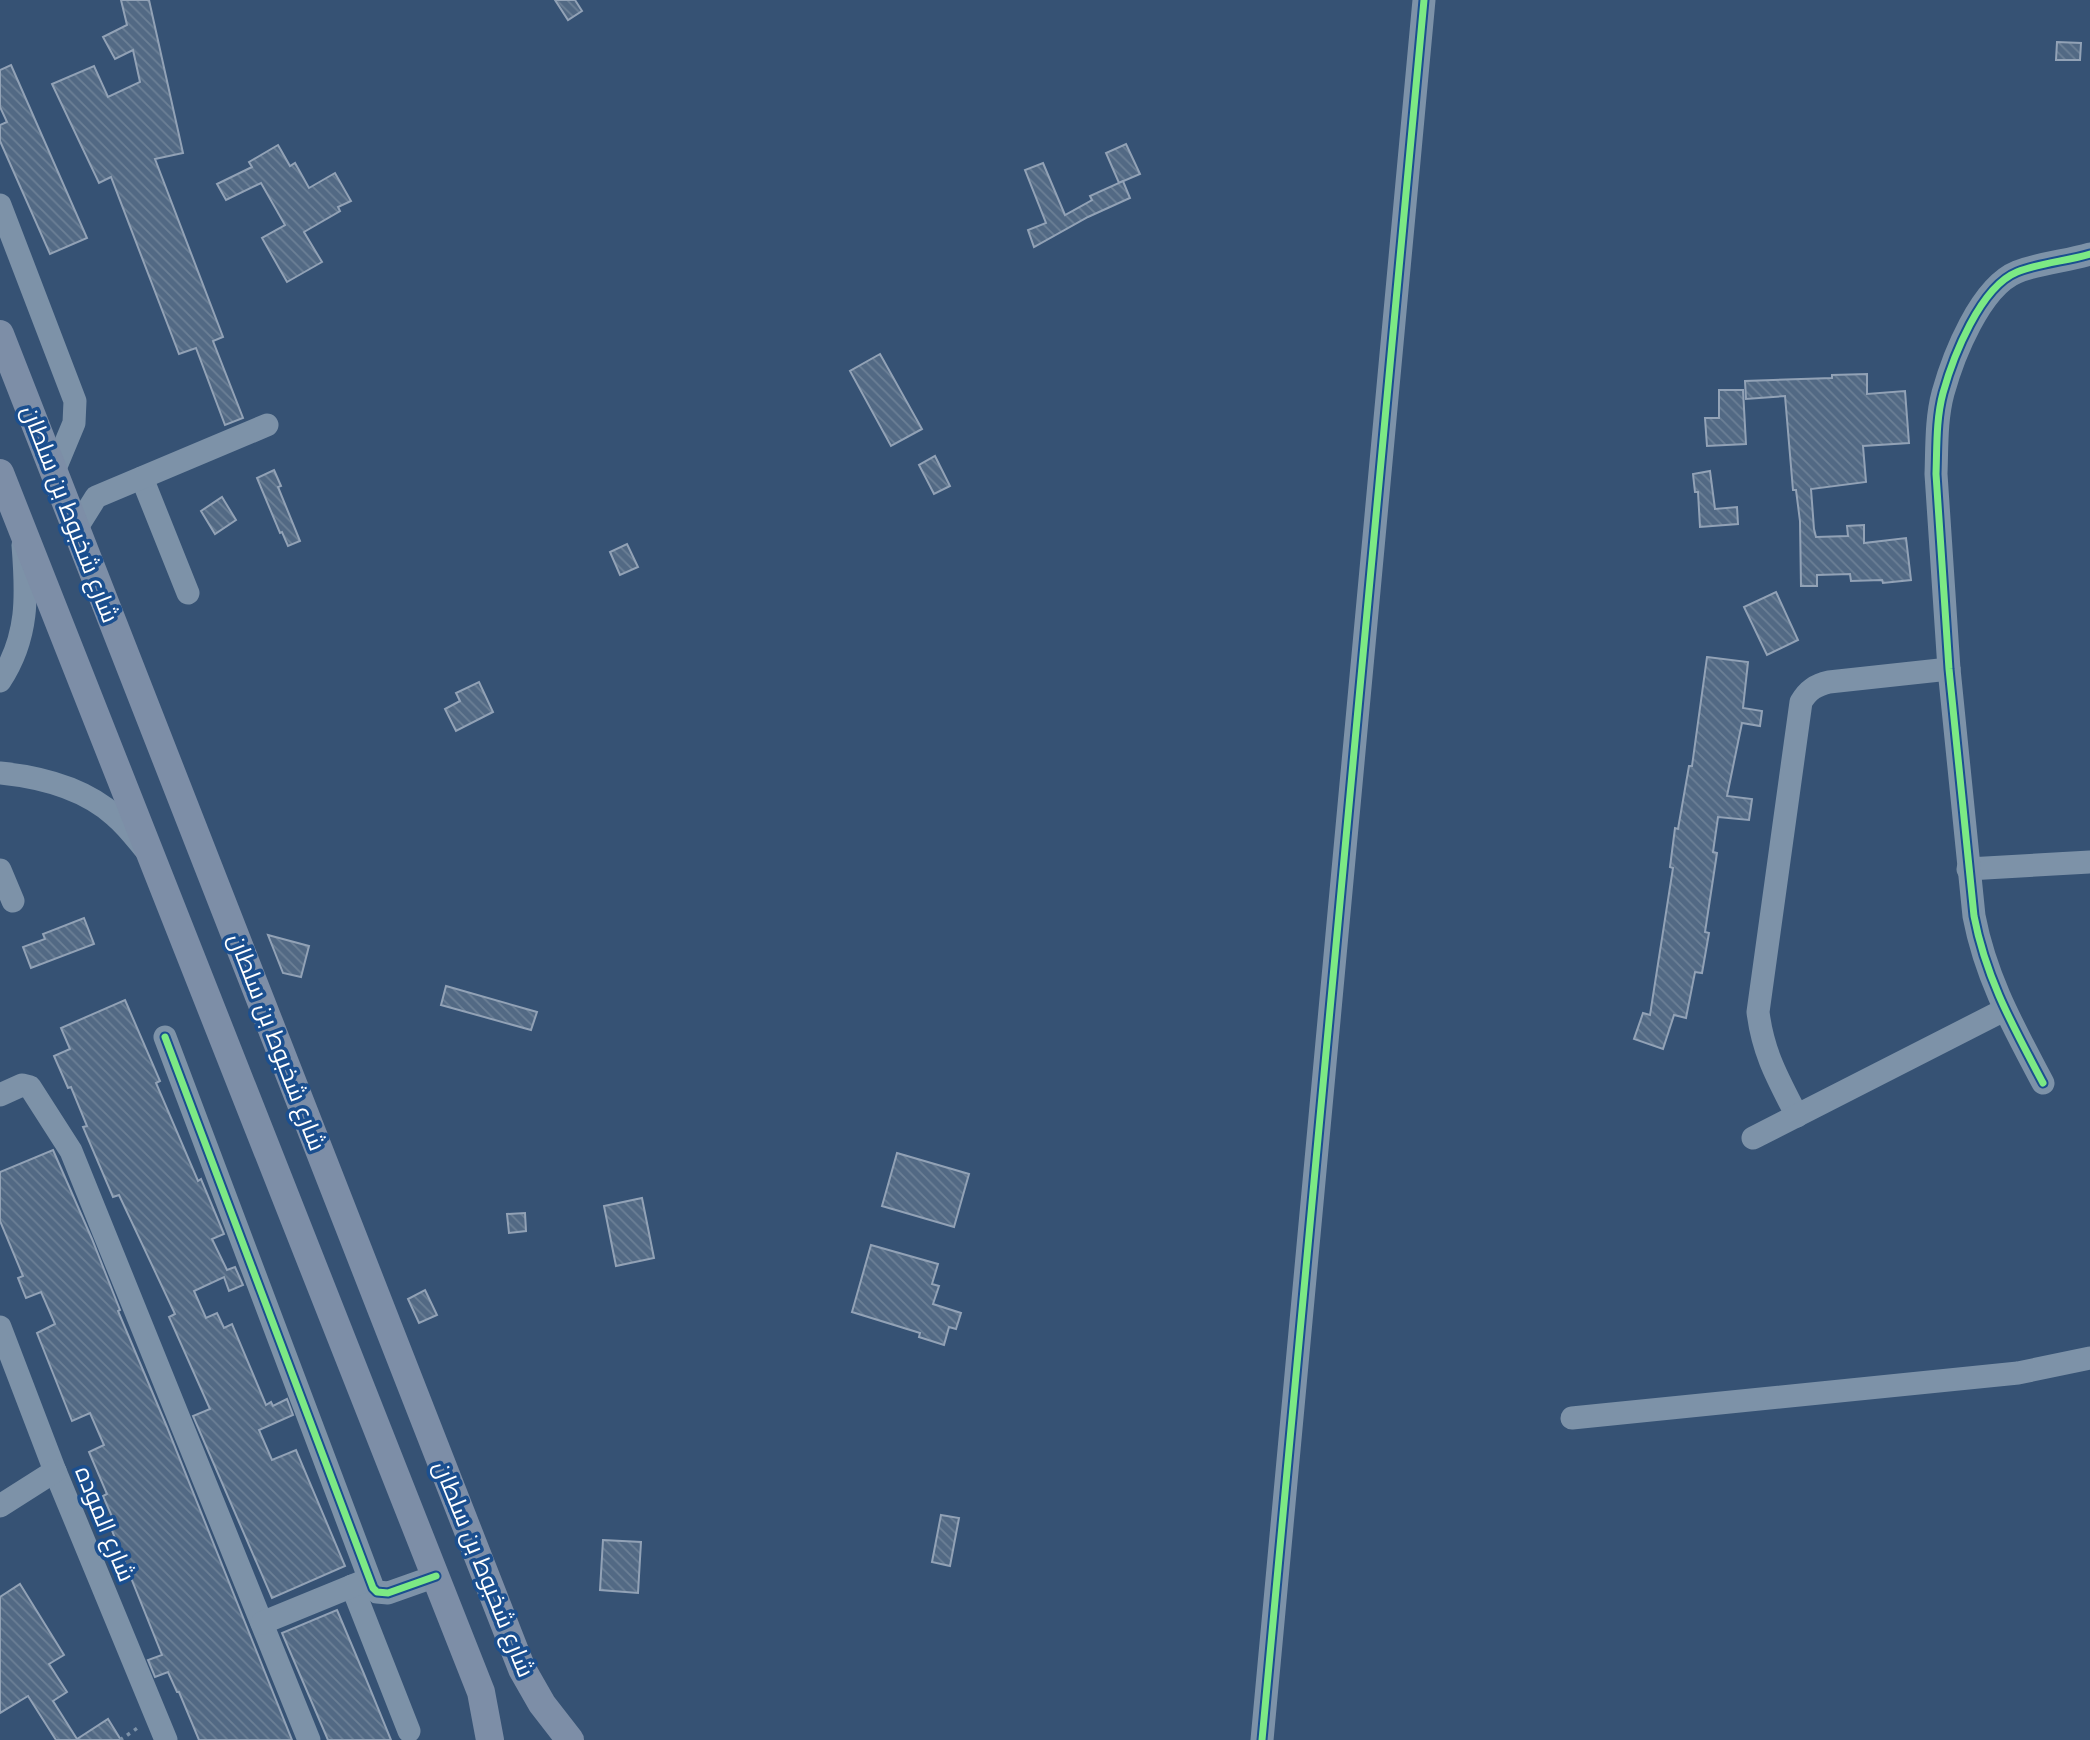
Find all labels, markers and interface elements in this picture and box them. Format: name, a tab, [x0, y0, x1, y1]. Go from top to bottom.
street label: شارع شخبوط بن سلطان	[14, 400, 127, 627]
street label: شارع شخبوط بن سلطان	[221, 928, 334, 1155]
street label: شارع شخبوط بن سلطان	[426, 1456, 543, 1682]
street label: شارع الموده	[67, 1461, 144, 1586]

